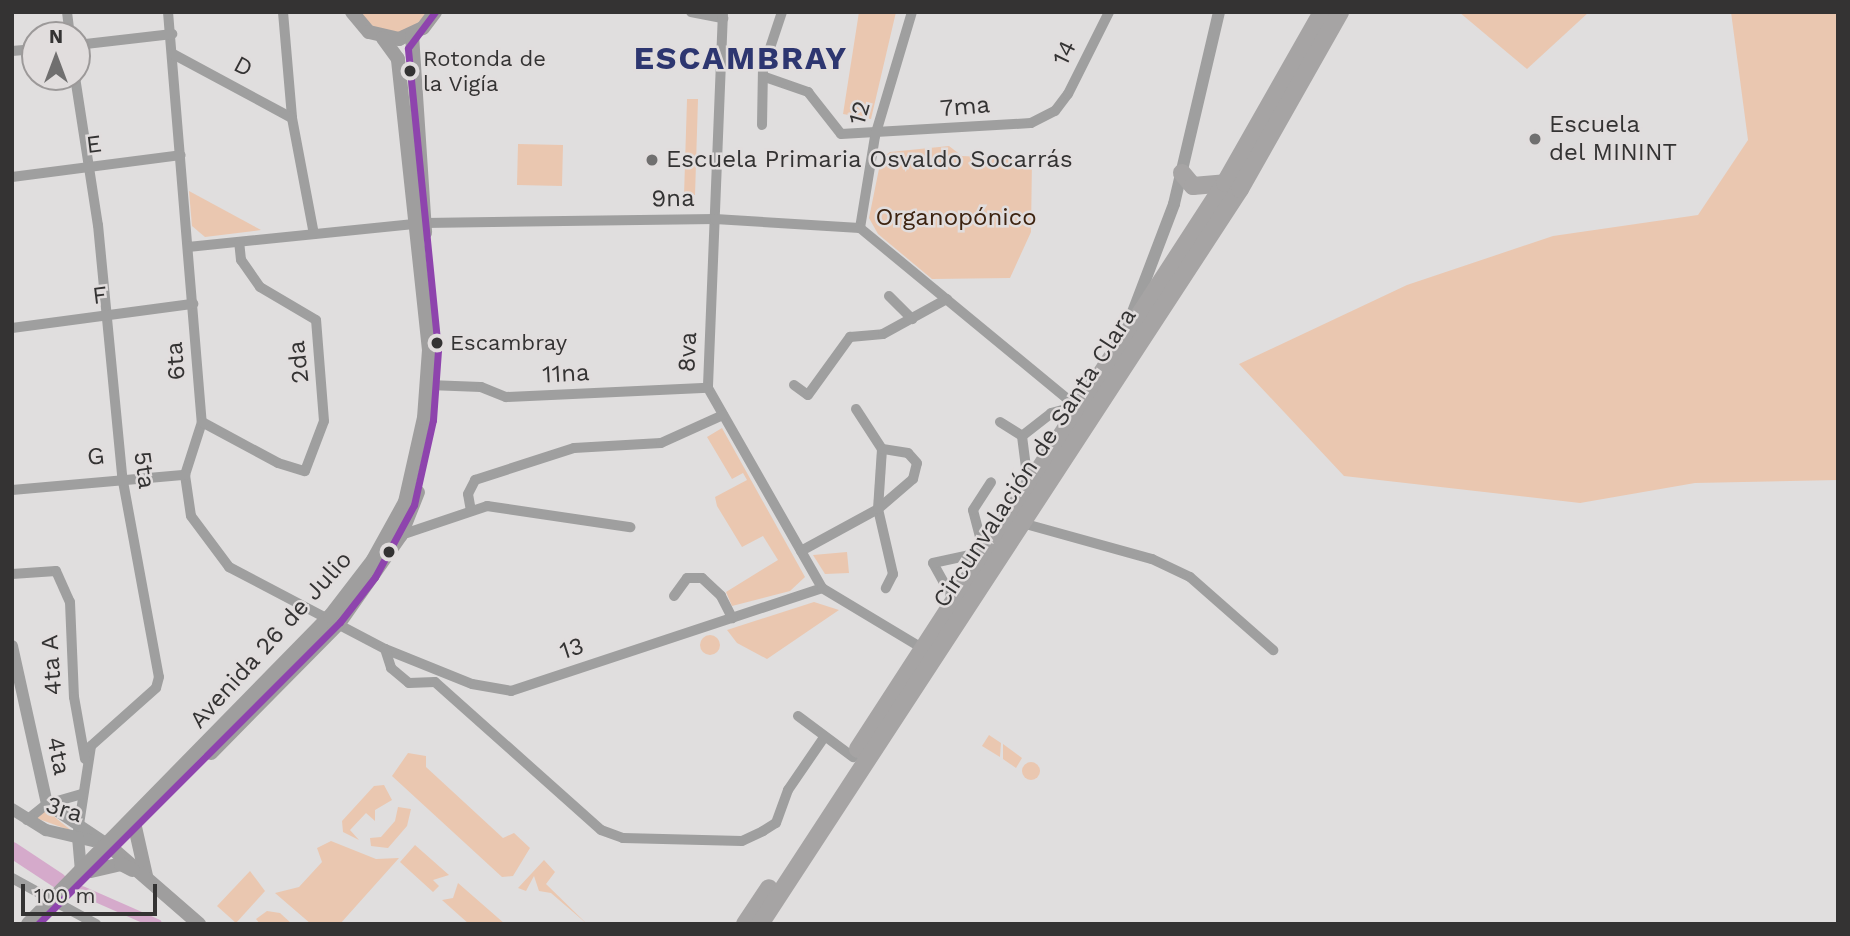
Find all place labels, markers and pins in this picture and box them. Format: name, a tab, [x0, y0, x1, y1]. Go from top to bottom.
place label: Rotonda de la Vigía	[423, 45, 547, 96]
marker: Rotonda de la Vigía	[403, 64, 417, 78]
place label: Escuela del MININT	[1549, 111, 1678, 167]
marker: Escuela del MININT	[1527, 131, 1543, 147]
place label: Escuela Primaria Osvaldo Socarrás	[666, 146, 1074, 174]
marker: Escuela Primaria Osvaldo Socarrás	[644, 152, 660, 168]
place label: Escambray	[450, 330, 567, 356]
marker: Escambray	[430, 336, 444, 350]
unlabelled marker	[382, 545, 396, 559]

